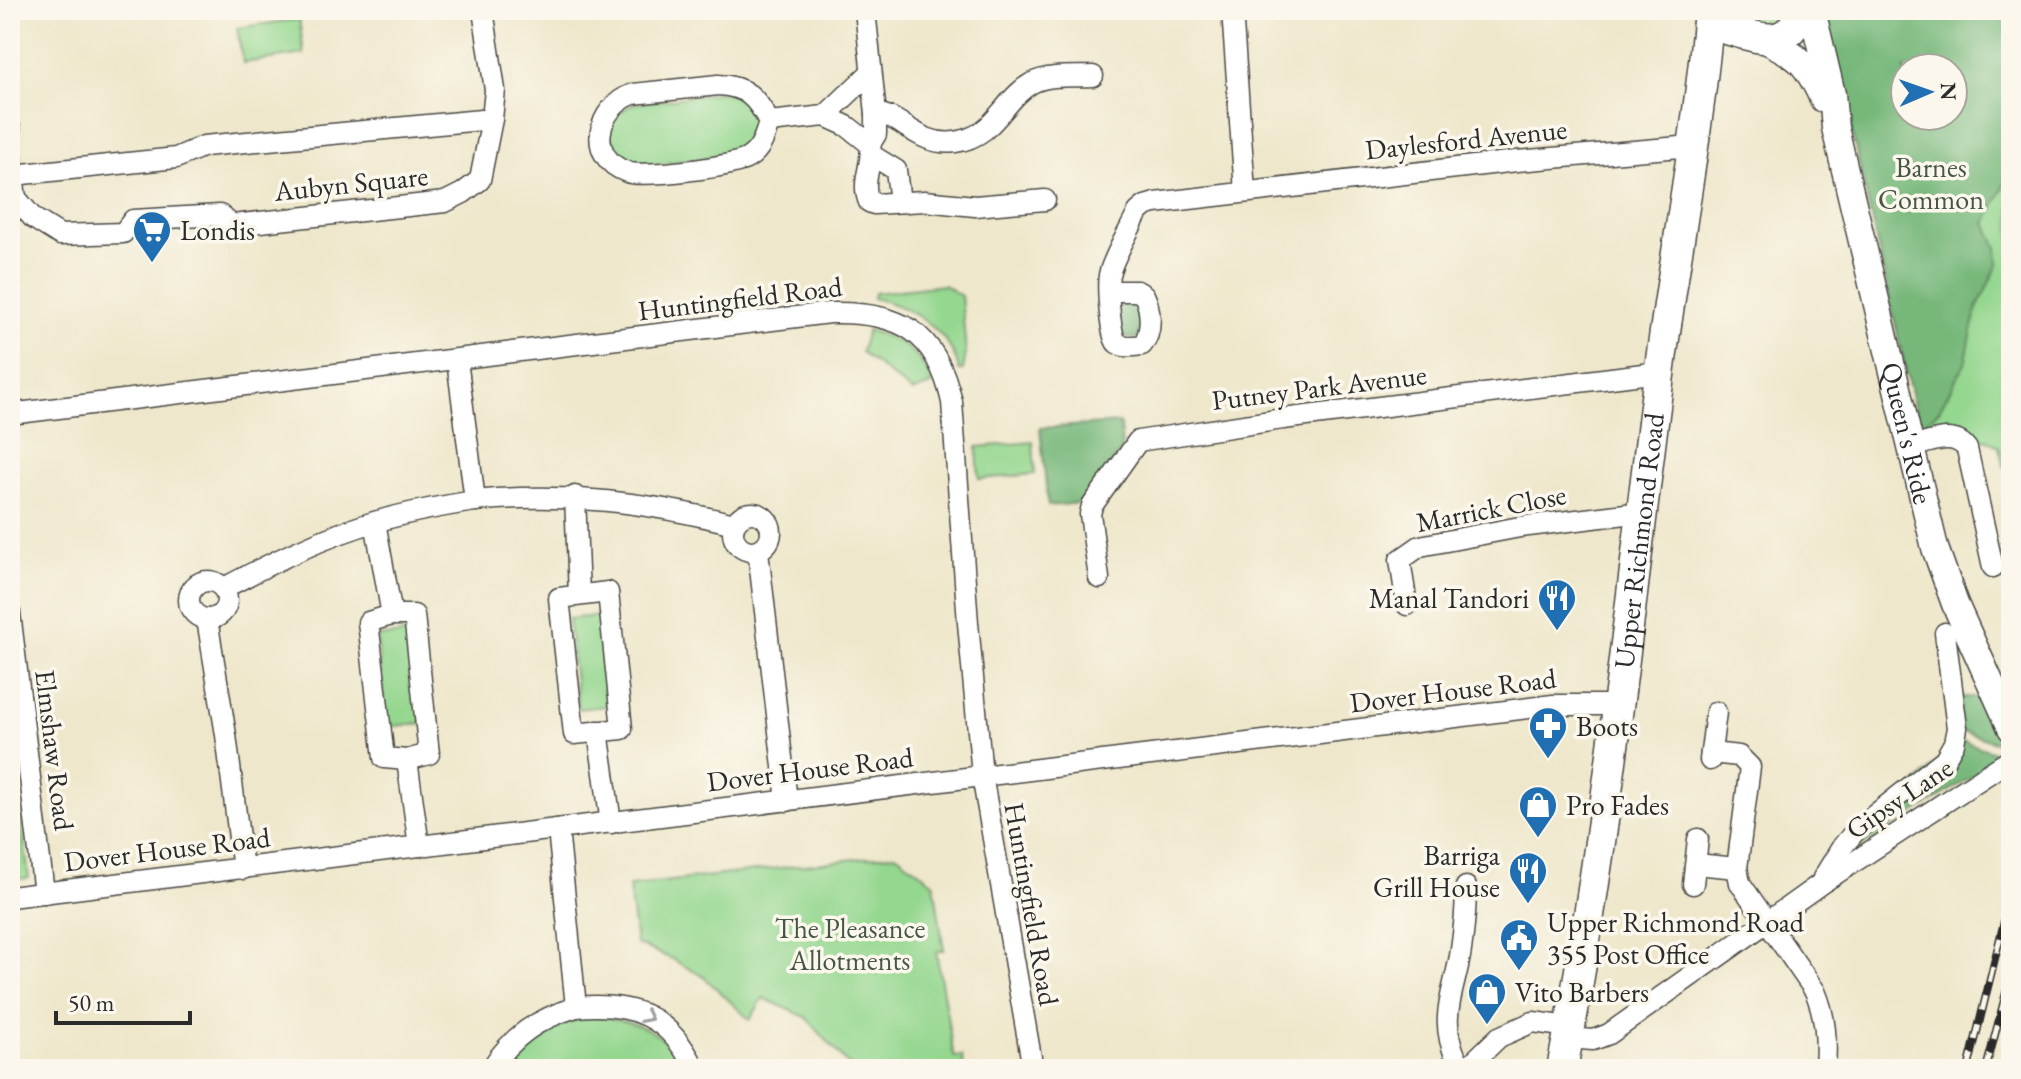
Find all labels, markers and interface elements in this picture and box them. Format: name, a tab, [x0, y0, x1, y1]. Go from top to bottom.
north arrow	[1889, 52, 1969, 132]
text: N	[1934, 82, 1963, 101]
street label: Daylesford Avenue	[1363, 111, 1569, 167]
park label: Barnes Common	[1878, 149, 1984, 217]
street label: Aubyn Square	[271, 157, 430, 209]
supermarket icon: Londis	[131, 209, 173, 264]
place label: Londis	[180, 212, 255, 248]
street label: Huntingfield Road	[636, 268, 845, 328]
street label: Putney Park Avenue	[1209, 356, 1429, 418]
street label: Queen's Ride	[1873, 358, 1942, 508]
street label: Upper Richmond Road	[1605, 410, 1672, 670]
street label: Marrick Close	[1413, 476, 1569, 540]
restaurant icon: Manal Tandori	[1536, 577, 1578, 632]
place label: Manal Tandori	[1369, 580, 1529, 616]
street label: Dover House Road	[1348, 659, 1559, 721]
street label: Elmshaw Road	[27, 668, 83, 833]
pharmacy icon: Boots	[1527, 705, 1569, 760]
place label: Boots	[1576, 708, 1638, 744]
street label: Dover House Road	[705, 738, 916, 800]
street label: Gipsy Lane	[1838, 749, 1960, 847]
shop icon: Pro Fades	[1517, 784, 1559, 839]
place label: Pro Fades	[1566, 787, 1669, 823]
street label: Huntingfield Road	[996, 800, 1068, 1009]
street label: Dover House Road	[62, 818, 273, 880]
place label: Barriga Grill House	[1373, 837, 1501, 905]
restaurant icon: Barriga Grill House	[1507, 850, 1549, 905]
place label: Upper Richmond Road 355 Post Office	[1547, 904, 1805, 972]
park label: The Pleasance Allotments	[775, 910, 925, 978]
public building icon: Upper Richmond Road 355 Post Office	[1498, 917, 1540, 972]
shop icon: Vito Barbers	[1466, 971, 1508, 1026]
place label: Vito Barbers	[1515, 974, 1649, 1010]
scale bar	[56, 975, 190, 1025]
text: 50 m	[68, 987, 115, 1018]
one-way arrow	[639, 1007, 653, 1022]

